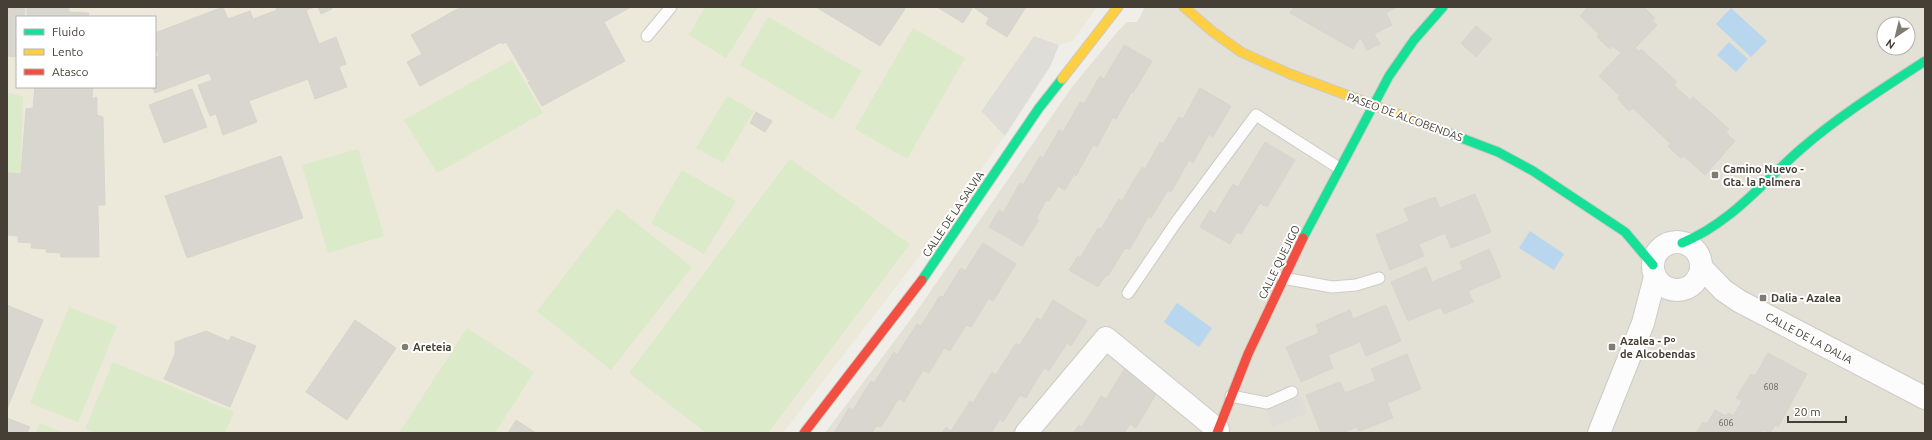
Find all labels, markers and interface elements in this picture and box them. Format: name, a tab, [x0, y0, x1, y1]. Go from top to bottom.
legend	[16, 16, 156, 88]
north arrow	[1876, 16, 1916, 56]
text: Fluido	[52, 25, 85, 38]
text: N	[1883, 37, 1897, 51]
text: Lento	[52, 45, 83, 58]
text: Atasco	[52, 65, 88, 78]
street label: PASEO DE ALCOBENDAS	[1346, 90, 1465, 144]
place label: Camino Nuevo - Gta. la Palmera	[1723, 163, 1804, 188]
street label: CALLE DE LA SALVIA	[920, 168, 987, 259]
marker: Camino Nuevo - Gta. la Palmera	[1710, 170, 1720, 180]
street label: CALLE QUEJIGO	[1256, 223, 1302, 301]
place label: Dalia - Azalea	[1771, 292, 1841, 304]
marker: Dalia - Azalea	[1758, 293, 1768, 303]
street label: CALLE DE LA DALIA	[1764, 310, 1855, 366]
place label: Azalea - Pº de Alcobendas	[1620, 335, 1696, 360]
place label: Areteia	[413, 341, 451, 353]
marker: Areteia	[400, 342, 410, 352]
marker: Azalea - Pº de Alcobendas	[1607, 342, 1617, 352]
house number: 608	[1763, 382, 1779, 392]
scale bar	[1788, 398, 1846, 424]
text: 20 m	[1794, 405, 1821, 418]
house number: 606	[1718, 418, 1734, 428]

